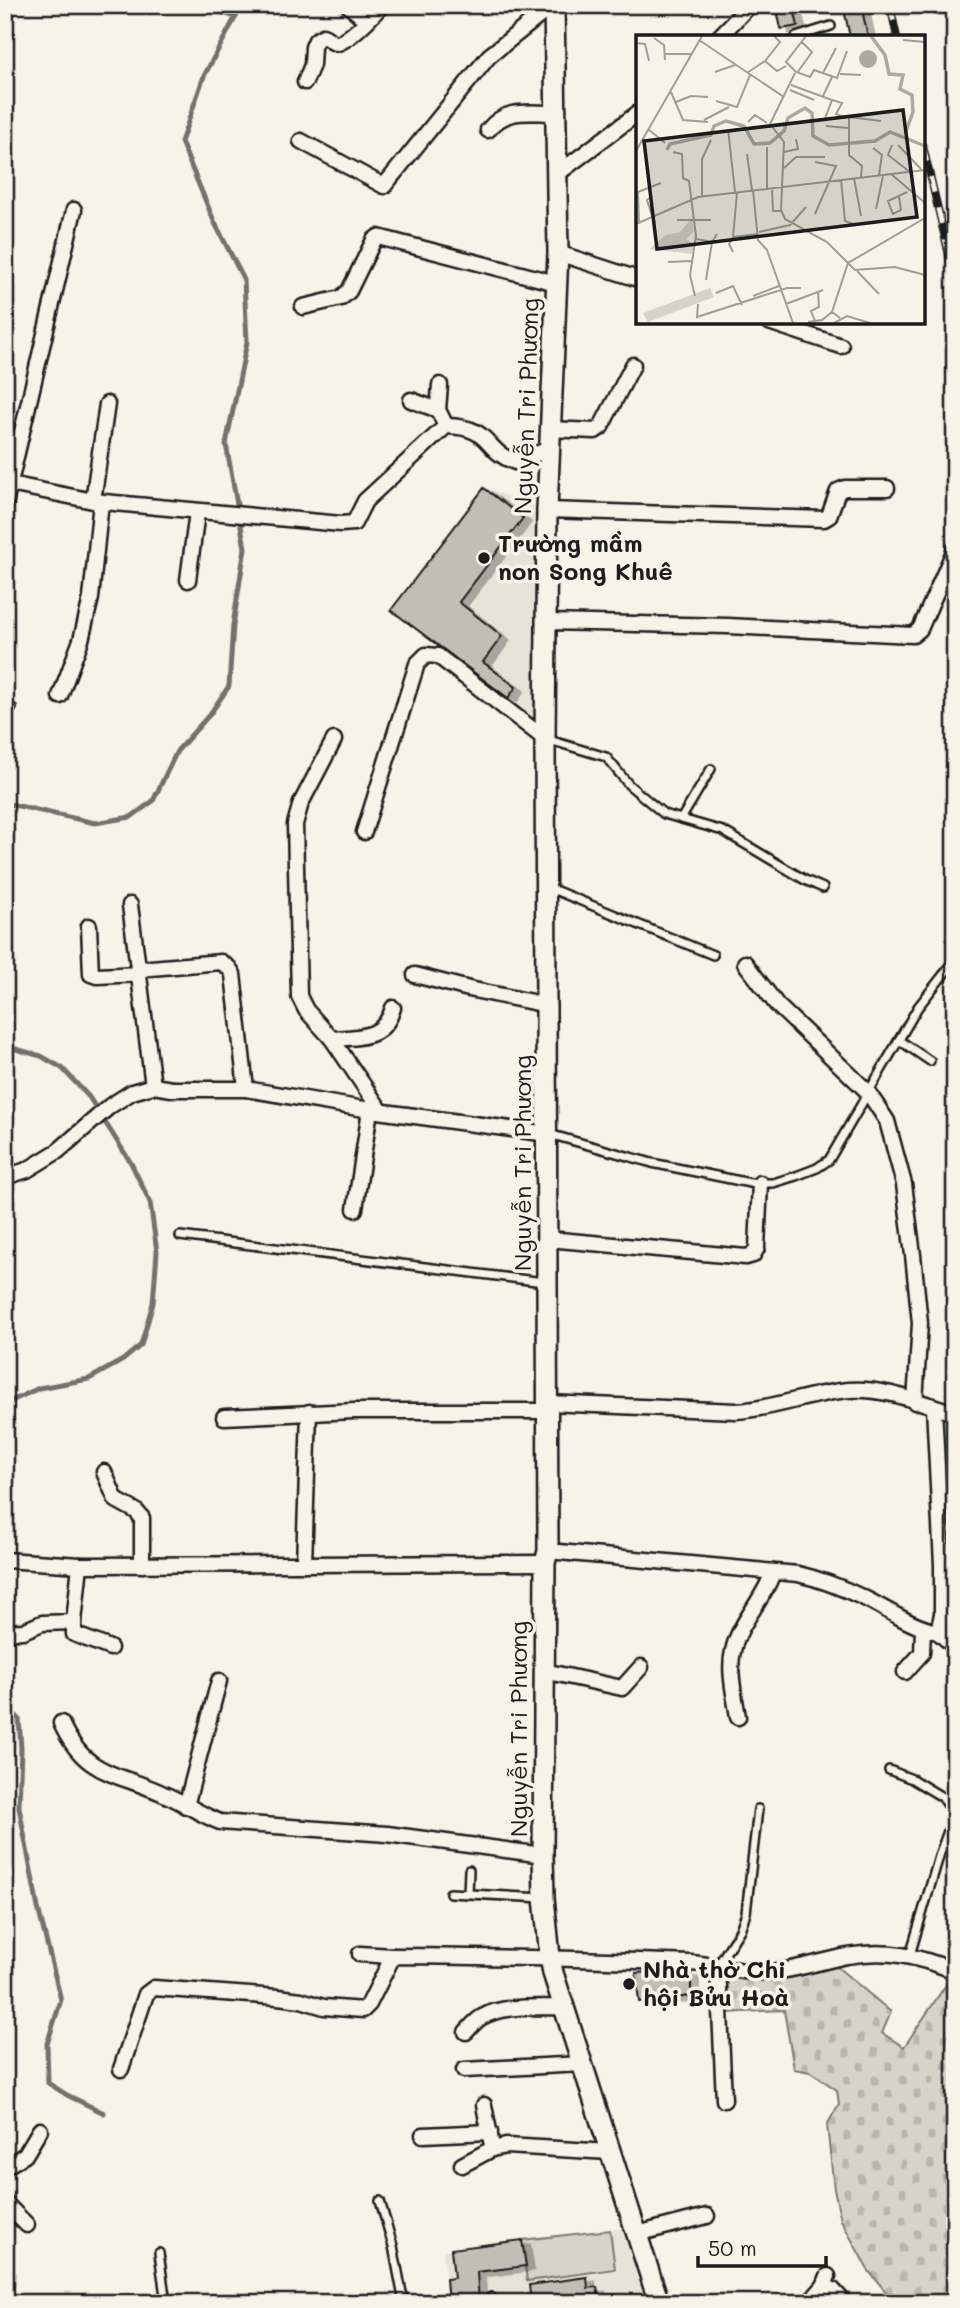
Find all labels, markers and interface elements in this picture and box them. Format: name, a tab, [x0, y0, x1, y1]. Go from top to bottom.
inset map	[636, 35, 925, 324]
street label: Nguyễn Tri Phương	[506, 297, 545, 515]
place label: Trường mầm non Song Khuê	[498, 527, 673, 586]
marker: Trường mầm non Song Khuê	[476, 550, 492, 566]
street label: Nguyễn Tri Phương	[506, 1055, 537, 1271]
street label: Nguyễn Tri Phương	[502, 1621, 533, 1837]
place label: Nhà thờ Chi hội Bửu Hoà	[643, 1953, 789, 2012]
marker: Nhà thờ Chi hội Bửu Hoà	[621, 1976, 637, 1992]
scale bar	[698, 2224, 825, 2268]
text: 50 m	[708, 2234, 757, 2261]

